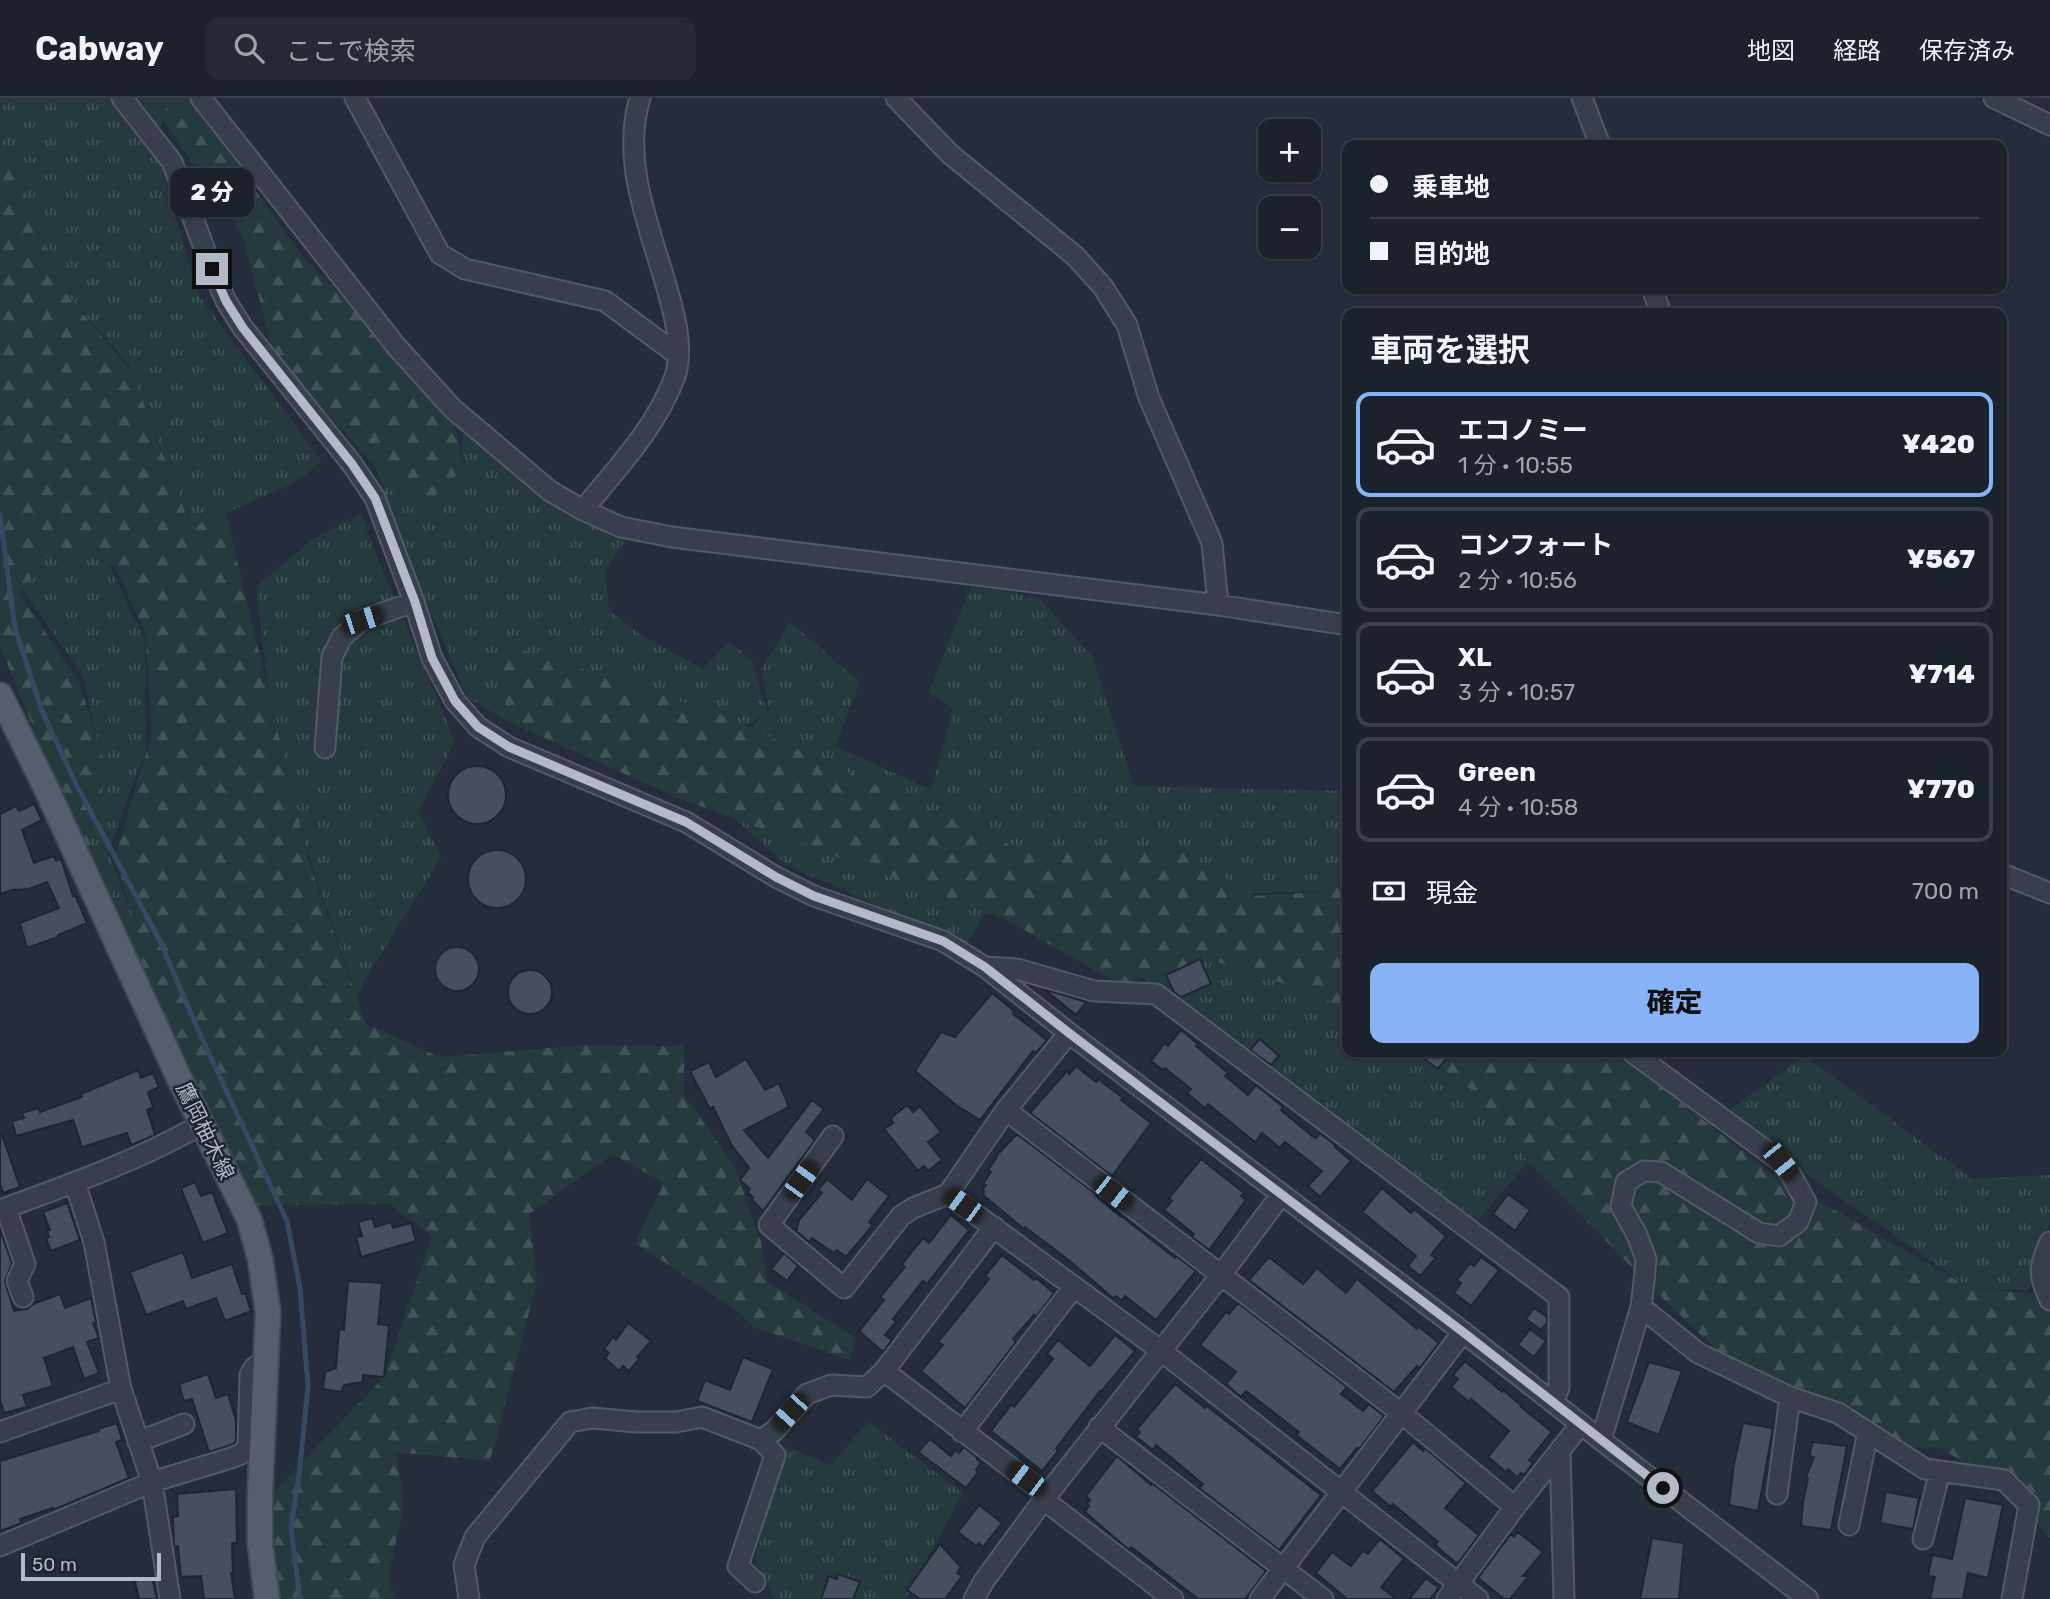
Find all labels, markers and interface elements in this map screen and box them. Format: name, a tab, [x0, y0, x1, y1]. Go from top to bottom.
search box	[206, 17, 696, 80]
text: Cabway	[35, 29, 164, 68]
icon: search	[230, 29, 268, 67]
text: ここで検索	[286, 36, 416, 67]
text: 地図	[1747, 37, 1795, 65]
text: 経路	[1833, 37, 1881, 65]
text: 保存済み	[1919, 37, 2015, 65]
map controls	[1258, 119, 1321, 259]
button: +	[1258, 119, 1321, 182]
callout: 2 分	[170, 167, 254, 216]
text: 乗車地	[1412, 172, 1490, 203]
text: 2 分	[190, 178, 234, 206]
button: −	[1258, 196, 1321, 259]
text: 目的地	[1412, 239, 1490, 270]
route end	[196, 253, 228, 285]
text: 車両を選択	[1370, 331, 1530, 369]
icon: car	[1374, 413, 1437, 476]
text: エコノミー	[1458, 415, 1588, 446]
text: ¥420	[1902, 429, 1975, 460]
text: 1 分 · 10:55	[1458, 451, 1573, 479]
icon: car	[1374, 528, 1437, 591]
text: コンフォート	[1458, 530, 1613, 561]
text: ¥567	[1907, 544, 1975, 575]
text: 2 分 · 10:56	[1458, 566, 1577, 594]
car	[339, 604, 386, 636]
text: XL	[1458, 642, 1491, 673]
icon: car	[1374, 643, 1437, 706]
text: ¥714	[1909, 659, 1975, 690]
text: 3 分 · 10:57	[1458, 678, 1575, 706]
text: Green	[1458, 757, 1536, 788]
icon: car	[1374, 758, 1437, 821]
text: ¥770	[1907, 774, 1975, 805]
text: 4 分 · 10:58	[1458, 793, 1578, 821]
icon: cash	[1370, 872, 1408, 910]
text: 700 m	[1912, 877, 1979, 905]
text: 現金	[1426, 878, 1478, 909]
button: 確定	[1370, 963, 1979, 1043]
street label: 鷹岡柚木線	[171, 1078, 240, 1183]
car	[1759, 1138, 1802, 1184]
car	[781, 1157, 822, 1203]
car	[1090, 1172, 1137, 1214]
car	[940, 1184, 987, 1226]
car	[769, 1389, 812, 1435]
car	[1003, 1458, 1050, 1500]
route start	[1647, 1472, 1679, 1504]
scale bar	[21, 1550, 161, 1582]
text: 50 m	[32, 1553, 77, 1576]

